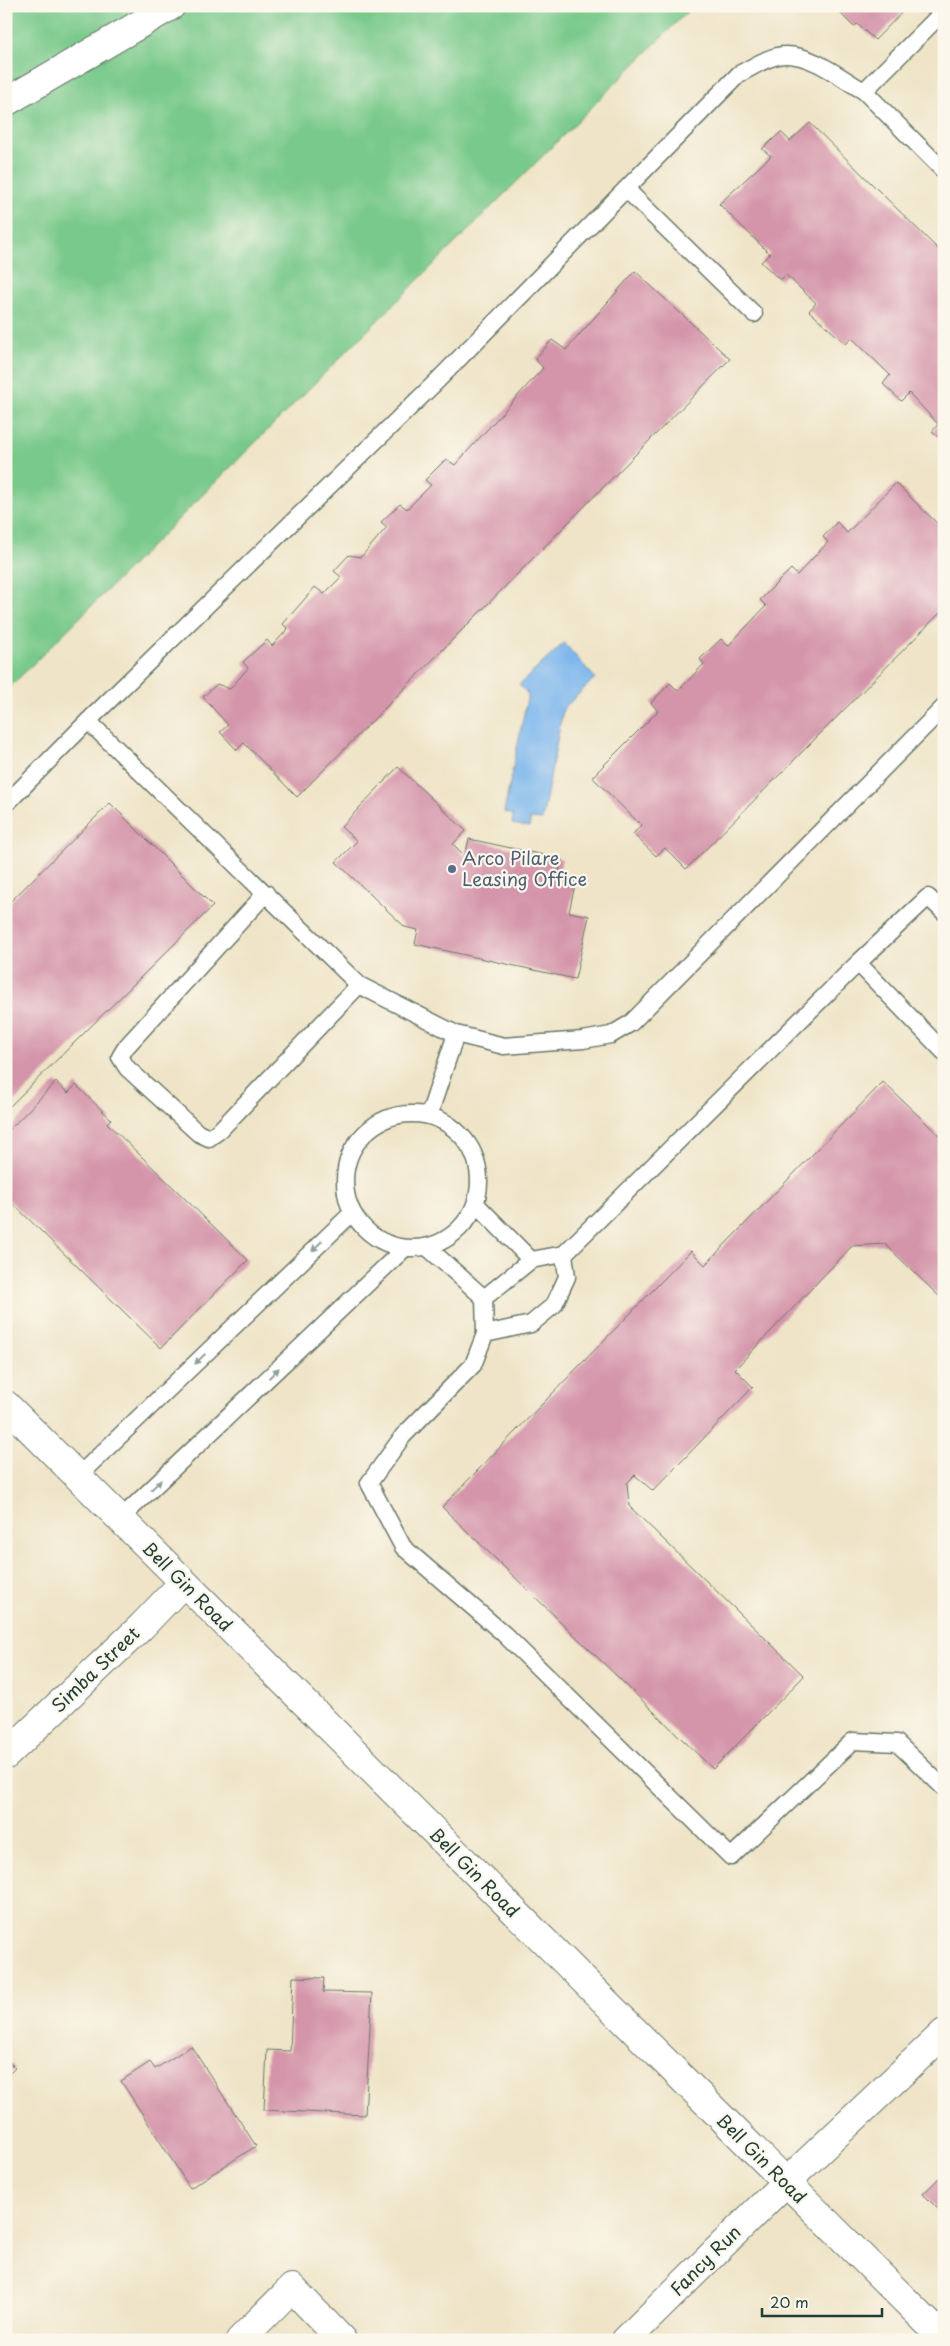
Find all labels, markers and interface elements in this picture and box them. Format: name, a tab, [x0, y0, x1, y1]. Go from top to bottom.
place label: Arco Pilare Leasing Office	[462, 844, 587, 892]
marker: Arco Pilare Leasing Office	[446, 863, 458, 875]
one-way arrow	[311, 1240, 323, 1252]
one-way arrow	[194, 1353, 206, 1365]
one-way arrow	[267, 1367, 279, 1379]
one-way arrow	[150, 1479, 162, 1491]
street label: Bell Gin Road	[137, 1535, 239, 1637]
street label: Simba Street	[45, 1620, 145, 1718]
street label: Bell Gin Road	[424, 1821, 526, 1923]
street label: Bell Gin Road	[711, 2107, 813, 2209]
street label: Fancy Run	[663, 2218, 746, 2301]
scale bar	[762, 2286, 882, 2318]
text: 20 m	[770, 2290, 809, 2313]

